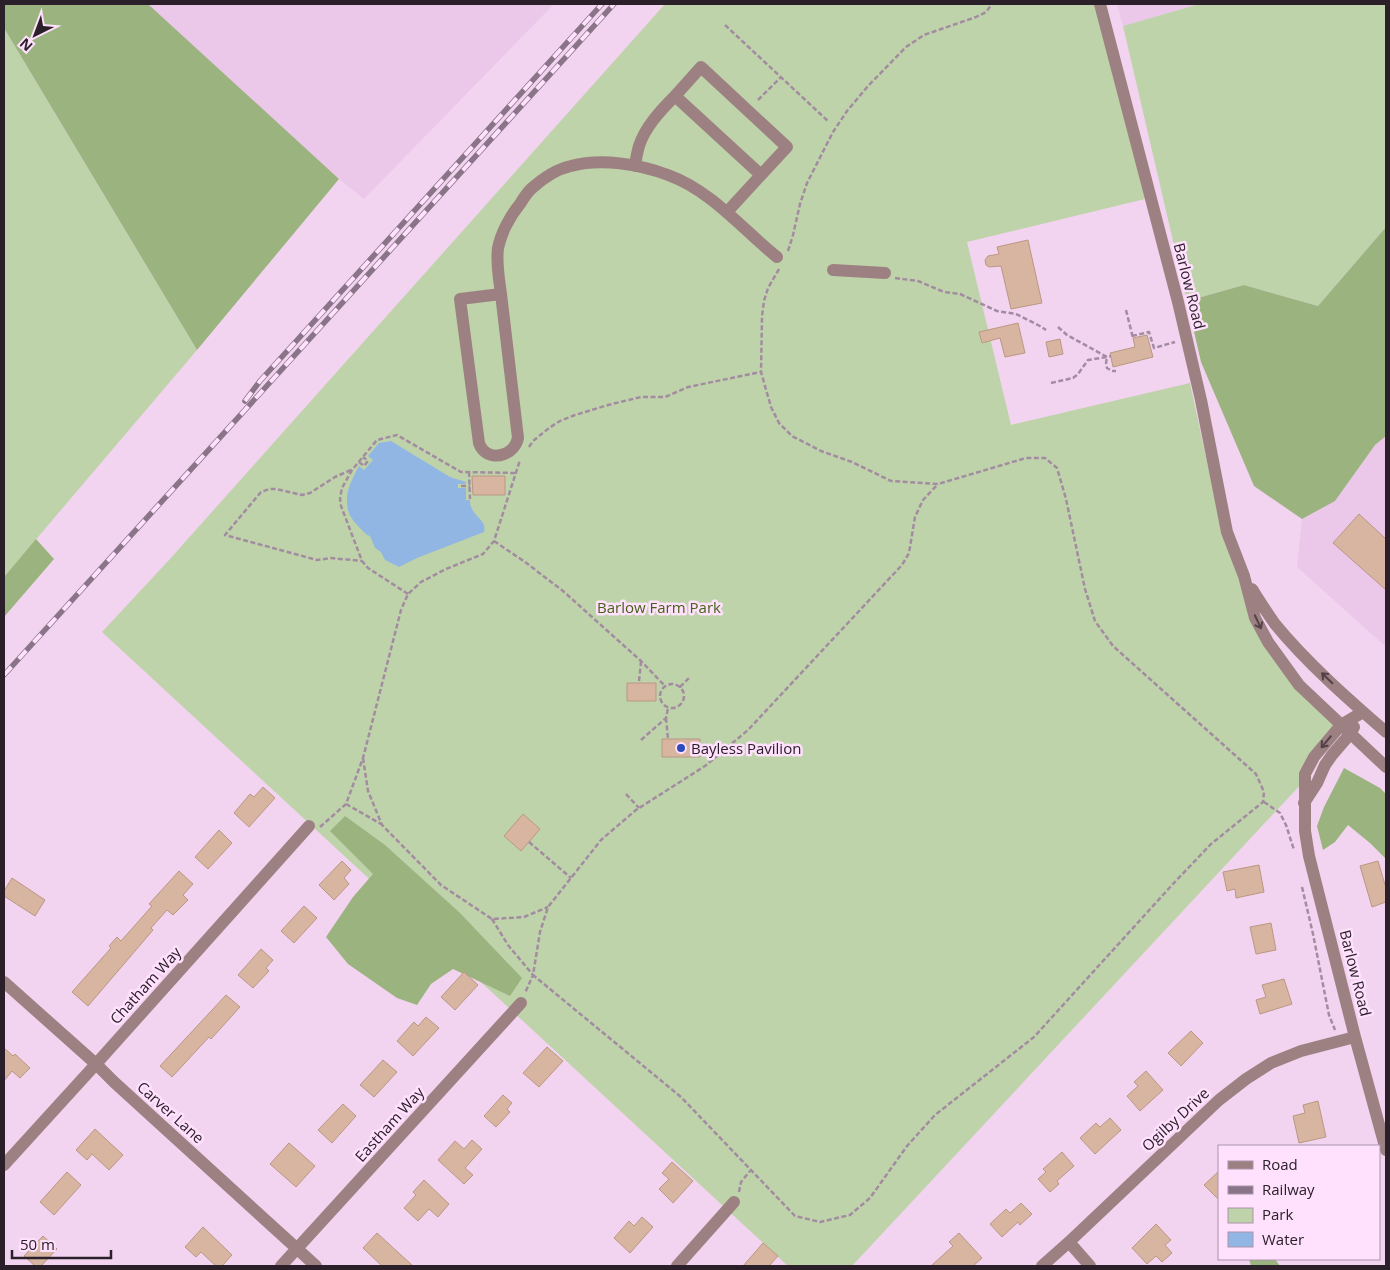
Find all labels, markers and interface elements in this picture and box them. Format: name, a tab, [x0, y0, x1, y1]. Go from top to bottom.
north arrow	[10, 10, 60, 60]
text: N	[15, 34, 37, 56]
street label: Barlow Road	[1170, 241, 1210, 331]
park label: Barlow Farm Park	[597, 597, 721, 617]
one-way arrow	[1254, 614, 1263, 629]
one-way arrow	[1321, 672, 1334, 684]
one-way arrow	[1320, 736, 1331, 749]
place label: Bayless Pavilion	[691, 738, 801, 758]
marker: Bayless Pavilion	[675, 742, 687, 754]
street label: Barlow Road	[1336, 928, 1376, 1018]
street label: Chatham Way	[105, 942, 185, 1028]
street label: Carver Lane	[133, 1077, 209, 1147]
street label: Eastham Way	[350, 1082, 428, 1166]
street label: Ogilby Drive	[1137, 1083, 1213, 1155]
legend	[1218, 1145, 1380, 1260]
text: Road	[1262, 1154, 1298, 1174]
text: Railway	[1262, 1179, 1315, 1199]
text: Park	[1262, 1204, 1293, 1224]
scale bar	[12, 1228, 111, 1260]
text: Water	[1262, 1229, 1304, 1249]
text: 50 m	[20, 1234, 55, 1254]

